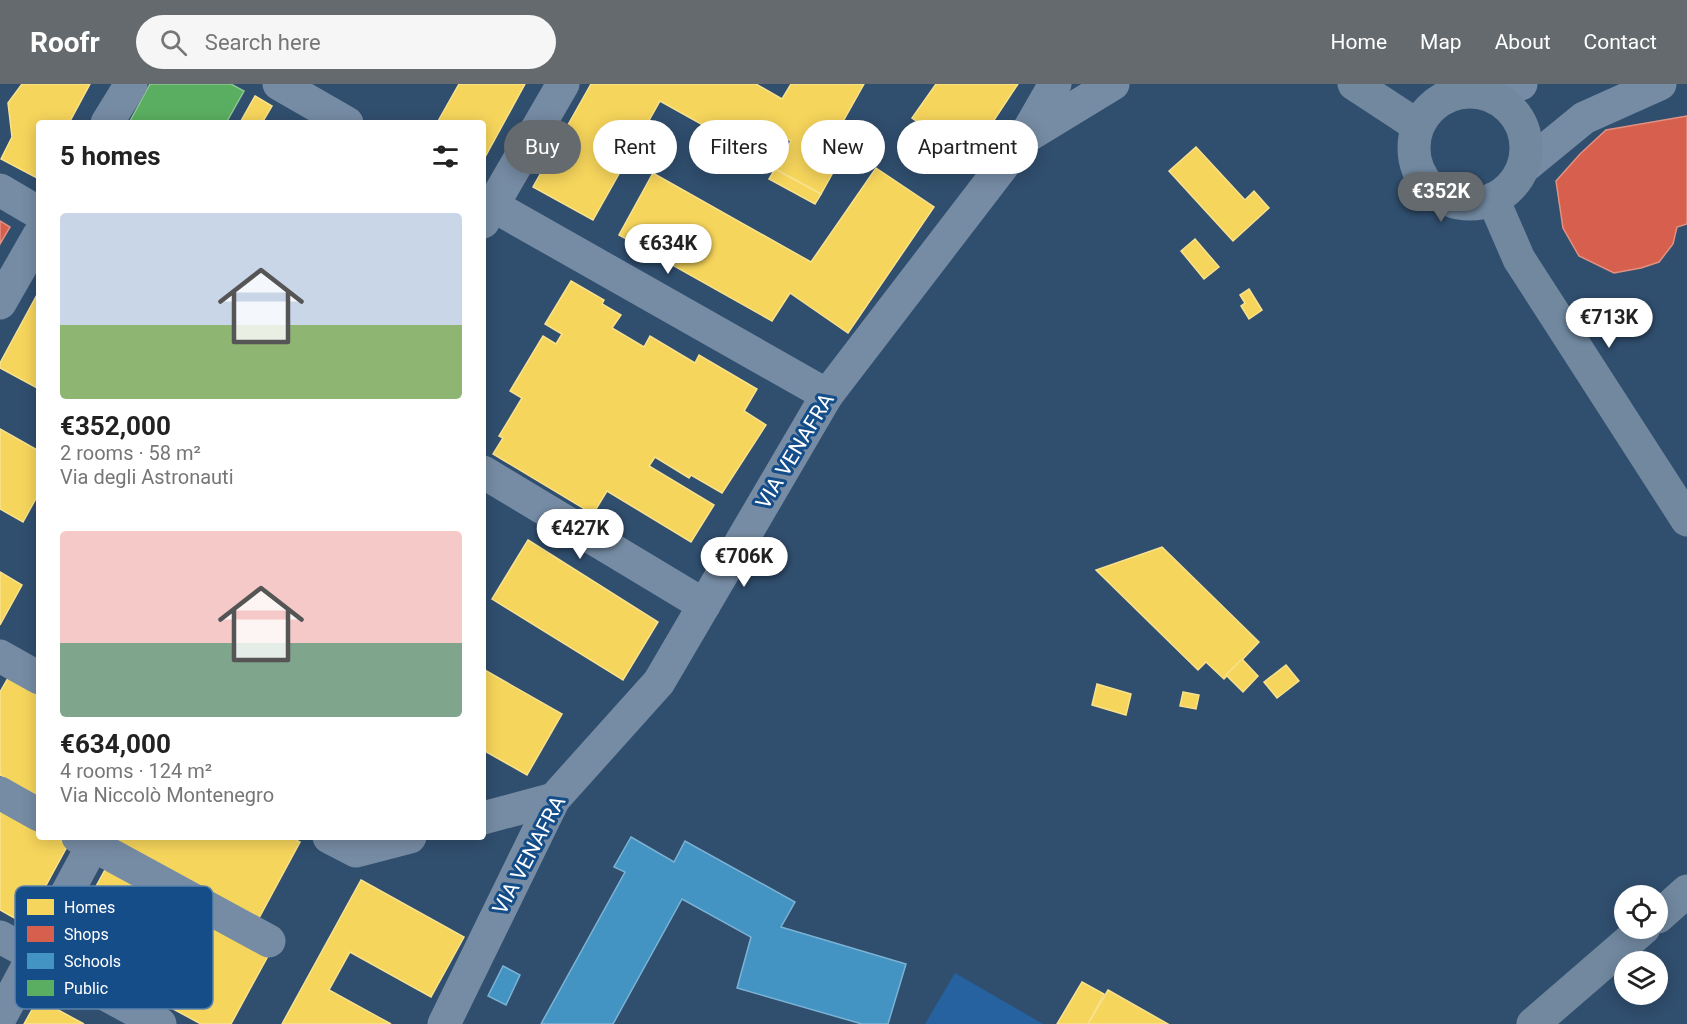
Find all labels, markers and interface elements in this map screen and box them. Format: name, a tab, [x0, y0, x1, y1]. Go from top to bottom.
search box	[136, 15, 556, 69]
text: Roofr	[30, 26, 100, 59]
icon: search	[157, 26, 190, 59]
text: Search here	[205, 30, 321, 55]
text: Home	[1331, 30, 1387, 54]
text: Map	[1420, 30, 1462, 54]
text: About	[1495, 30, 1551, 54]
text: Contact	[1584, 30, 1657, 54]
chip: Buy	[504, 120, 581, 174]
chip: Rent	[593, 120, 677, 174]
chip: Filters	[689, 120, 789, 174]
chip: New	[801, 120, 885, 174]
chip: Apartment	[897, 120, 1038, 174]
icon: filters	[429, 140, 462, 173]
text: 5 homes	[60, 141, 161, 171]
pin: €352K	[1399, 172, 1483, 223]
text: €352K	[1412, 179, 1470, 203]
pin: €634K	[626, 224, 710, 275]
text: €634K	[639, 231, 697, 255]
icon: home	[207, 252, 315, 360]
pin: €713K	[1567, 298, 1651, 349]
text: €713K	[1580, 305, 1638, 329]
street label: VIA VENAFRA	[751, 389, 839, 513]
text: €352,000	[60, 411, 171, 441]
text: 2 rooms · 58 m²	[60, 441, 201, 465]
text: Via degli Astronauti	[60, 465, 234, 489]
pin: €427K	[538, 509, 622, 560]
text: €427K	[551, 516, 609, 540]
pin: €706K	[702, 537, 786, 588]
text: €706K	[715, 544, 773, 568]
icon: home	[207, 570, 315, 678]
text: €634,000	[60, 729, 171, 759]
text: 4 rooms · 124 m²	[60, 759, 212, 783]
text: Via Niccolò Montenegro	[60, 783, 274, 807]
street label: VIA VENAFRA	[488, 791, 570, 918]
map controls	[1614, 885, 1668, 1005]
button: locate	[1614, 885, 1668, 939]
legend	[15, 886, 213, 1009]
text: Homes	[64, 898, 115, 917]
text: Shops	[64, 925, 109, 944]
button: layers	[1614, 951, 1668, 1005]
text: Schools	[64, 952, 121, 971]
text: Public	[64, 979, 108, 998]

